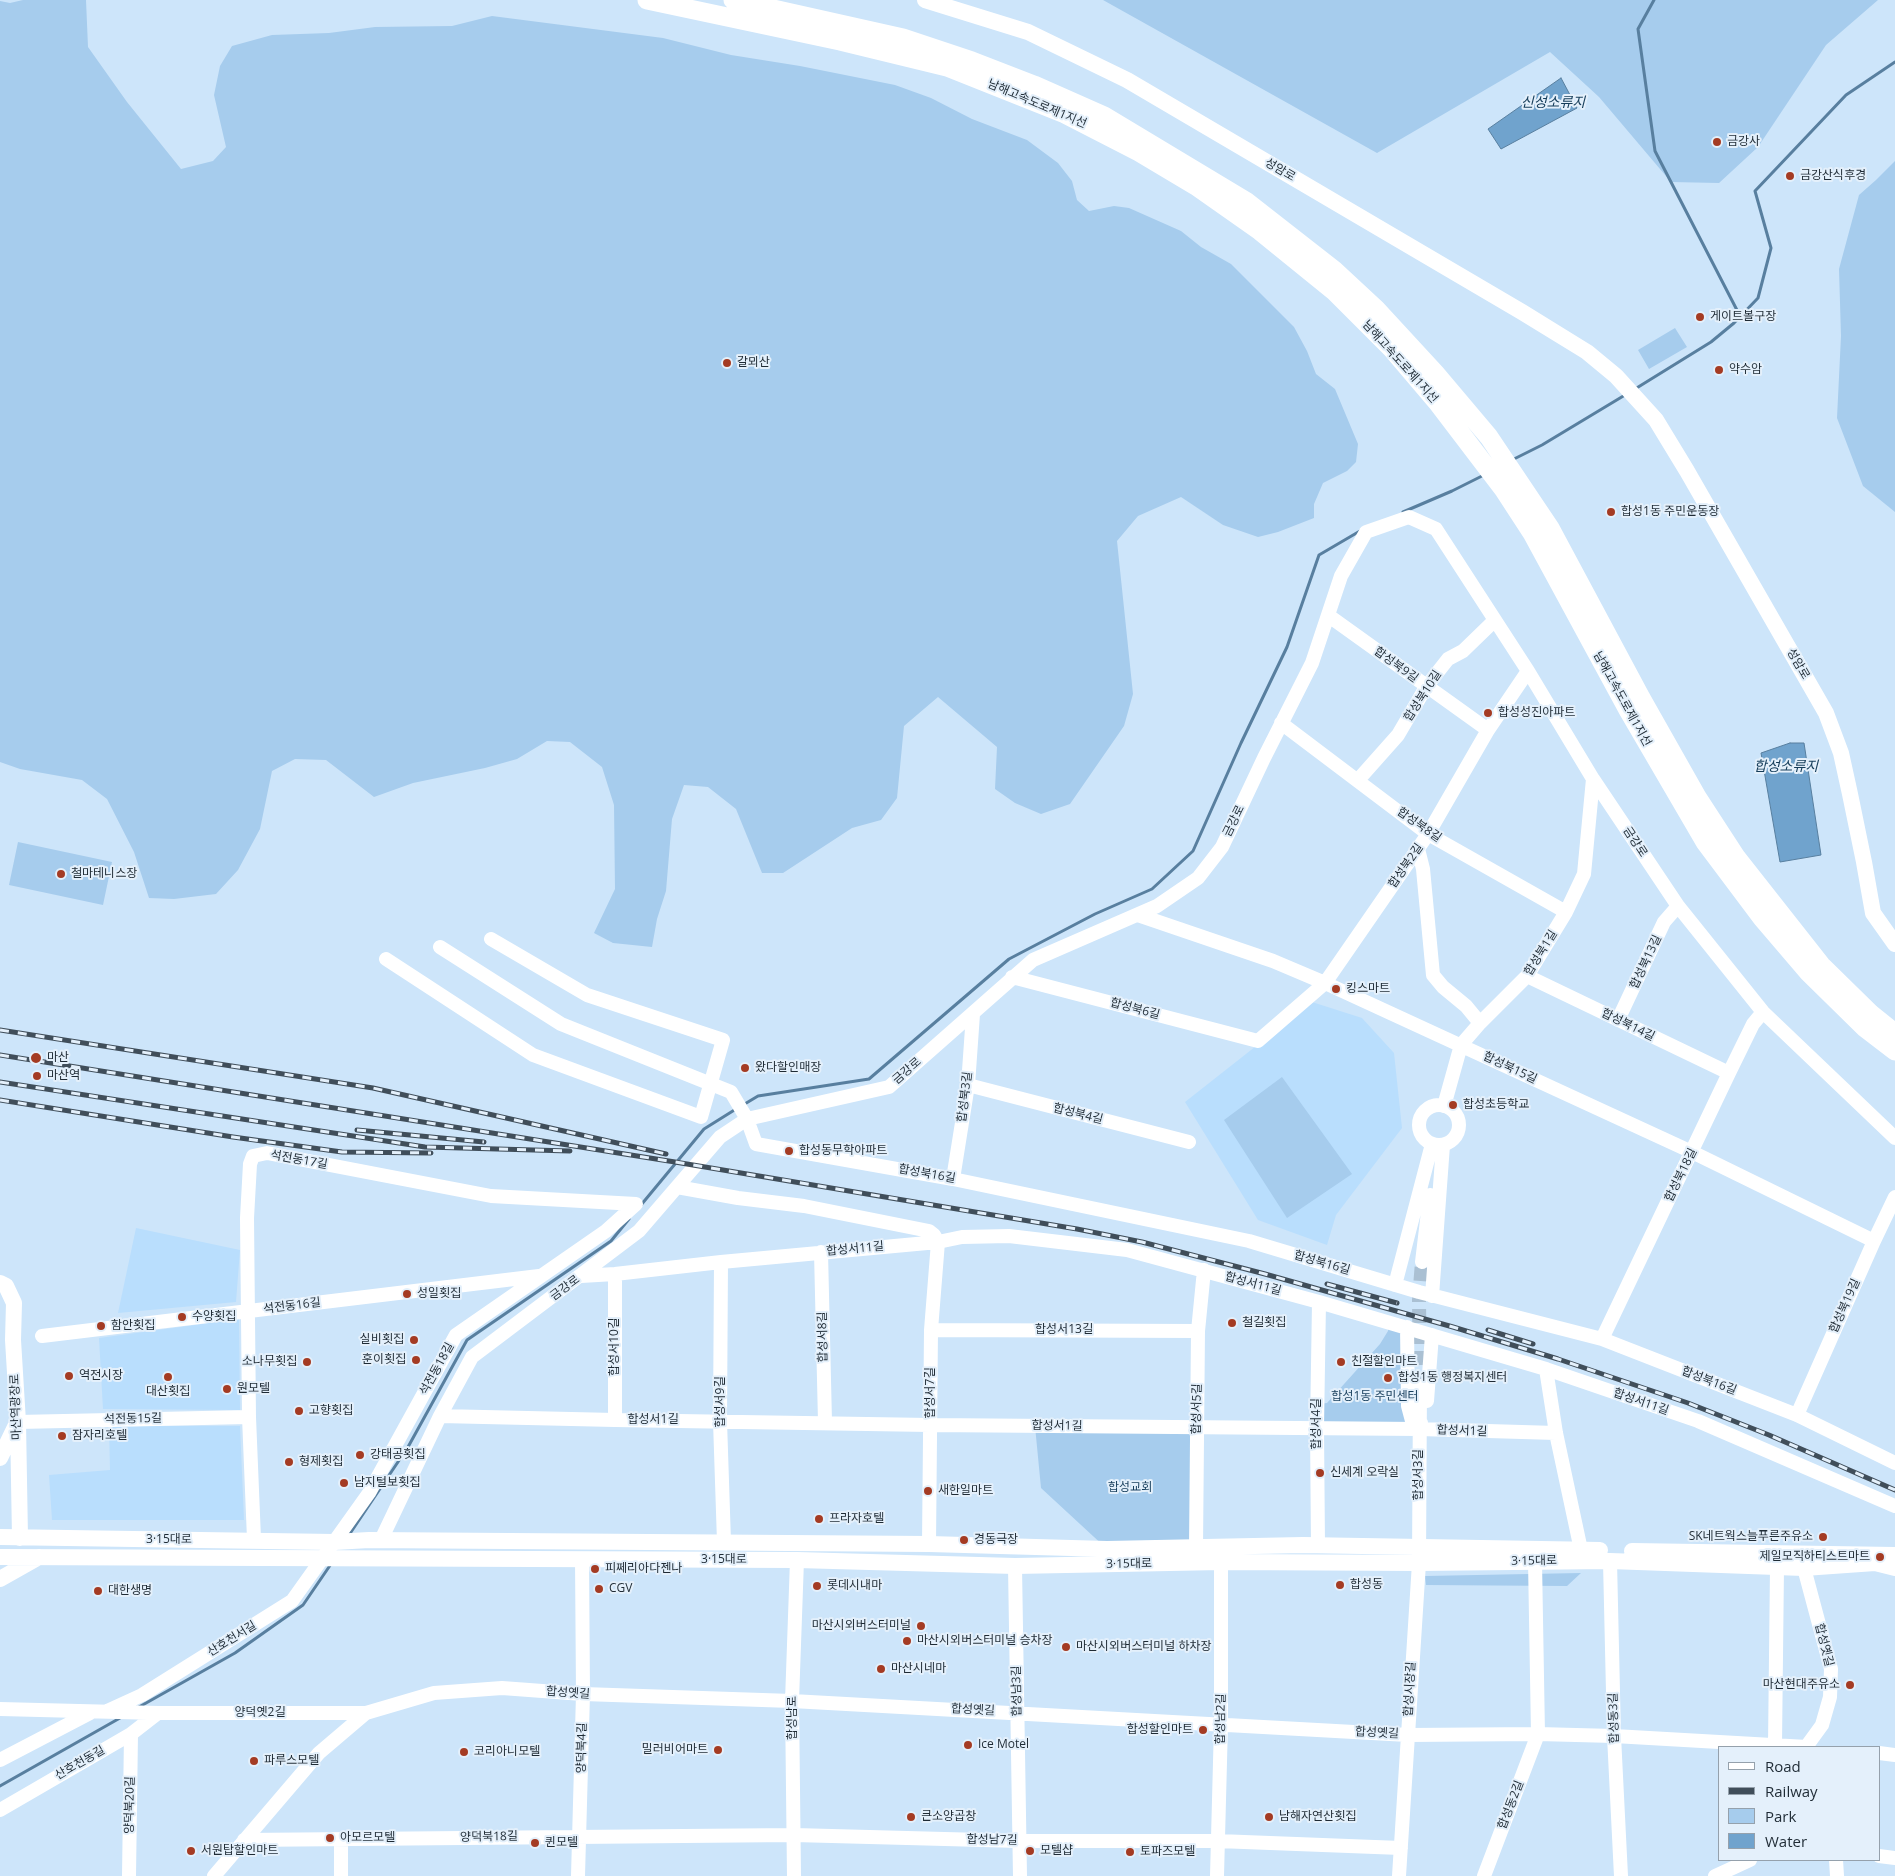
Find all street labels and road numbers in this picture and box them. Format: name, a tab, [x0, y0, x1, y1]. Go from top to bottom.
street label: 남해고속도로제1지선	[985, 77, 1089, 131]
street label: 성암로	[1262, 155, 1298, 185]
street label: 남해고속도로제1지선	[1359, 318, 1441, 406]
street label: 합성북9길	[1371, 644, 1421, 686]
street label: 성암로	[1783, 646, 1813, 682]
street label: 남해고속도로제1지선	[1590, 649, 1654, 749]
street label: 합성북10길	[1401, 668, 1445, 724]
street label: 금강로	[1220, 803, 1248, 839]
street label: 합성북8길	[1394, 804, 1444, 846]
street label: 금강로	[1620, 824, 1650, 860]
street label: 합성북2길	[1385, 841, 1427, 891]
street label: 합성북1길	[1521, 928, 1561, 978]
street label: 합성북13길	[1627, 933, 1665, 991]
street label: 합성북6길	[1108, 995, 1162, 1023]
street label: 합성북14길	[1599, 1006, 1657, 1044]
street label: 합성북15길	[1481, 1049, 1539, 1087]
street label: 금강로	[890, 1055, 924, 1087]
street label: 합성북3길	[955, 1071, 975, 1123]
street label: 합성북4길	[1052, 1101, 1104, 1127]
street label: 합성북18길	[1662, 1146, 1700, 1204]
street label: 석전동17길	[269, 1148, 329, 1172]
street label: 합성북16길	[897, 1162, 957, 1186]
street label: 합성서11길	[826, 1239, 884, 1259]
street label: 합성북16길	[1292, 1248, 1352, 1278]
street label: 합성서11길	[1223, 1270, 1283, 1298]
street label: 금강로	[547, 1272, 583, 1304]
street label: 합성북19길	[1827, 1277, 1863, 1335]
street label: 석전동16길	[262, 1295, 322, 1317]
street label: 합성서8길	[815, 1311, 831, 1363]
street label: 합성서10길	[608, 1318, 622, 1376]
street label: 합성서13길	[1035, 1323, 1093, 1337]
street label: 석전동18길	[417, 1340, 457, 1398]
street label: 합성북16길	[1679, 1364, 1739, 1398]
street label: 합성서7길	[924, 1367, 938, 1419]
street label: 마산역광장로	[8, 1374, 24, 1440]
street label: 합성서9길	[714, 1376, 728, 1428]
street label: 합성서5길	[1189, 1383, 1205, 1435]
street label: 합성서11길	[1611, 1386, 1671, 1418]
street label: 합성서4길	[1310, 1398, 1324, 1450]
street label: 석전동15길	[104, 1411, 162, 1427]
street label: 합성서1길	[627, 1413, 679, 1427]
street label: 합성서1길	[1031, 1418, 1083, 1434]
street label: 합성서1길	[1436, 1423, 1488, 1439]
street label: 합성서3길	[1412, 1449, 1426, 1501]
street label: 3·15대로	[146, 1533, 192, 1547]
street label: 3·15대로	[701, 1553, 747, 1567]
street label: 3·15대로	[1511, 1553, 1557, 1569]
street label: 3·15대로	[1106, 1556, 1152, 1572]
street label: 산호천서길	[205, 1618, 259, 1660]
street label: 합성옛길	[1812, 1622, 1836, 1668]
street label: 합성시장길	[1401, 1661, 1419, 1717]
street label: 합성남3길	[1009, 1665, 1025, 1717]
street label: 합성옛길	[545, 1684, 591, 1702]
street label: 합성동3길	[1606, 1692, 1622, 1744]
street label: 합성남2길	[1213, 1693, 1229, 1745]
street label: 합성남로	[786, 1696, 800, 1740]
street label: 합성옛길	[951, 1702, 995, 1718]
street label: 양덕옛2길	[234, 1706, 286, 1720]
street label: 양덕북4길	[574, 1722, 590, 1774]
street label: 합성옛길	[1355, 1725, 1399, 1741]
street label: 산호천동길	[52, 1743, 108, 1783]
street label: 양덕북20길	[122, 1776, 138, 1834]
street label: 합성동2길	[1495, 1779, 1527, 1831]
street label: 양덕북18길	[460, 1829, 518, 1845]
street label: 합성남7길	[966, 1832, 1018, 1848]

